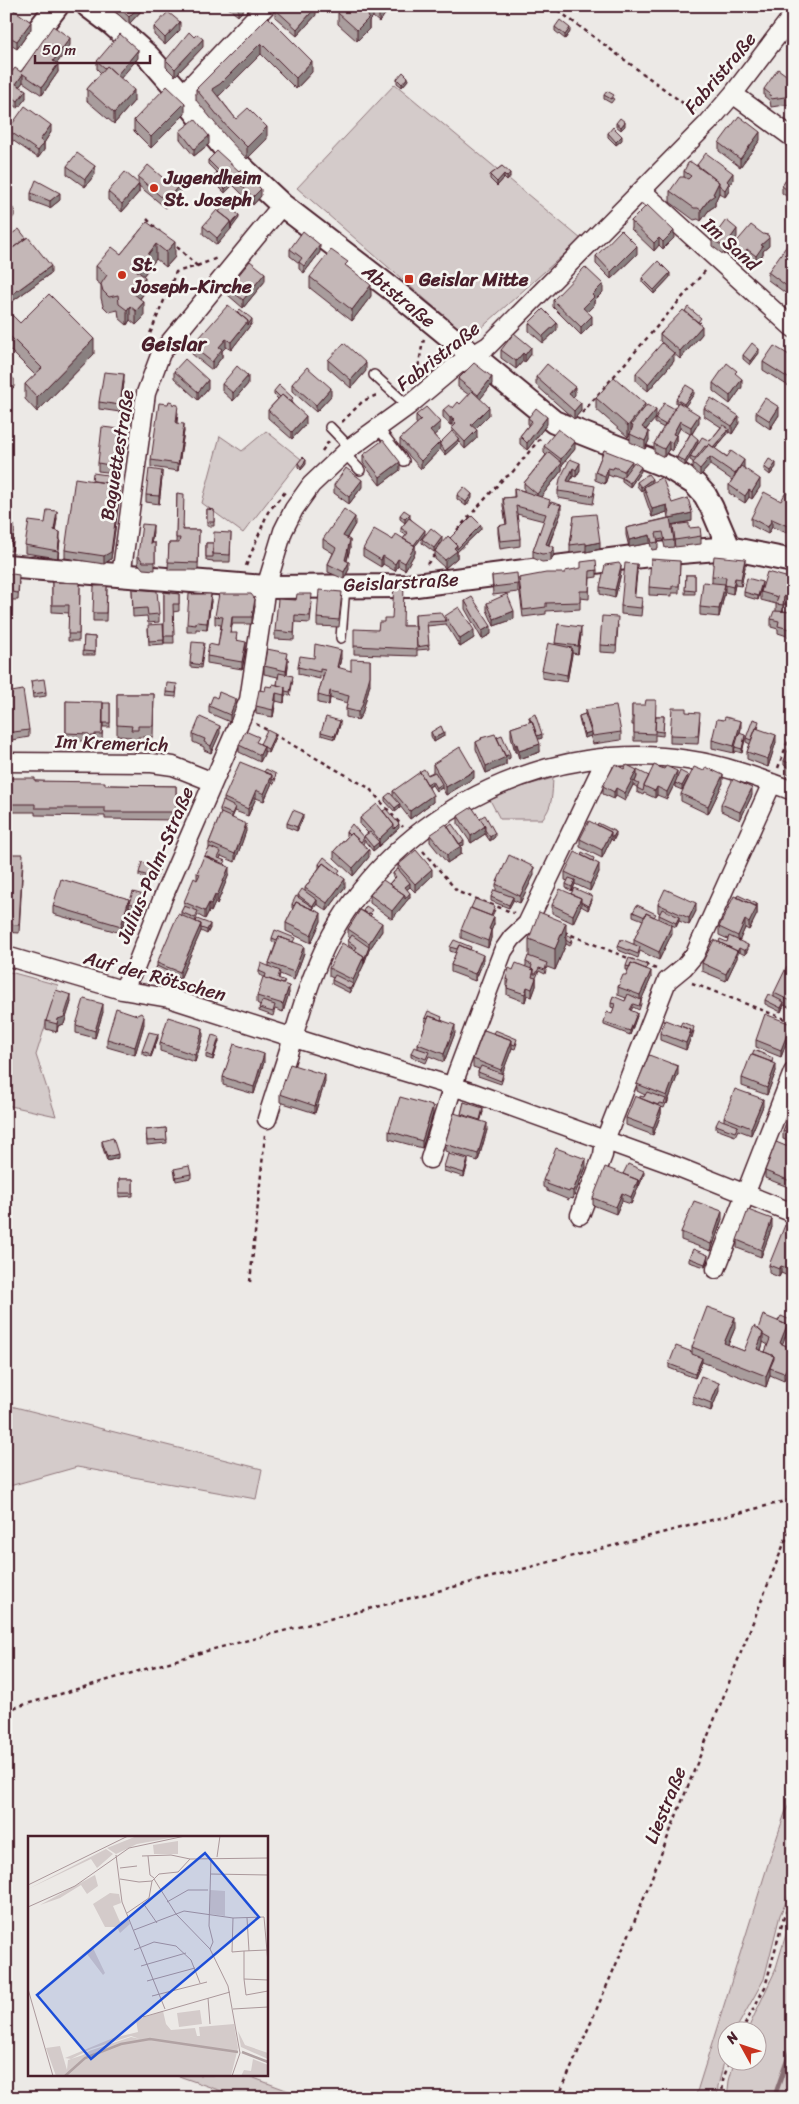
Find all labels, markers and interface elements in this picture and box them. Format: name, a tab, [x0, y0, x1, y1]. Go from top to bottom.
street label: Fabristraße	[675, 24, 765, 122]
scale bar	[35, 32, 150, 64]
text: 50 m	[42, 37, 77, 63]
place label: Jugendheim St. Joseph	[163, 161, 262, 216]
marker: Jugendheim St. Joseph	[148, 182, 160, 194]
street label: Im Sand	[694, 208, 769, 281]
place label: St. Joseph-Kirche	[131, 248, 252, 303]
street label: Abtstraße	[354, 255, 444, 336]
place label: Geislar Mitte	[418, 263, 529, 296]
marker: St. Joseph-Kirche	[116, 269, 128, 281]
marker: Geislar Mitte	[403, 273, 415, 285]
street label: Fabristraße	[389, 312, 488, 400]
district label: Geislar	[141, 325, 208, 363]
street label: Baguettestraße	[90, 387, 144, 523]
street label: Geislarstraße	[342, 562, 460, 602]
street label: Im Kremerich	[54, 725, 169, 761]
street label: Julius-Palm-Straße	[107, 781, 203, 950]
street label: Auf der Rötschen	[79, 941, 230, 1011]
street label: Liestraße	[635, 1761, 696, 1849]
inset map	[28, 1836, 268, 2076]
north arrow	[716, 2022, 766, 2072]
text: N	[719, 2026, 745, 2050]

